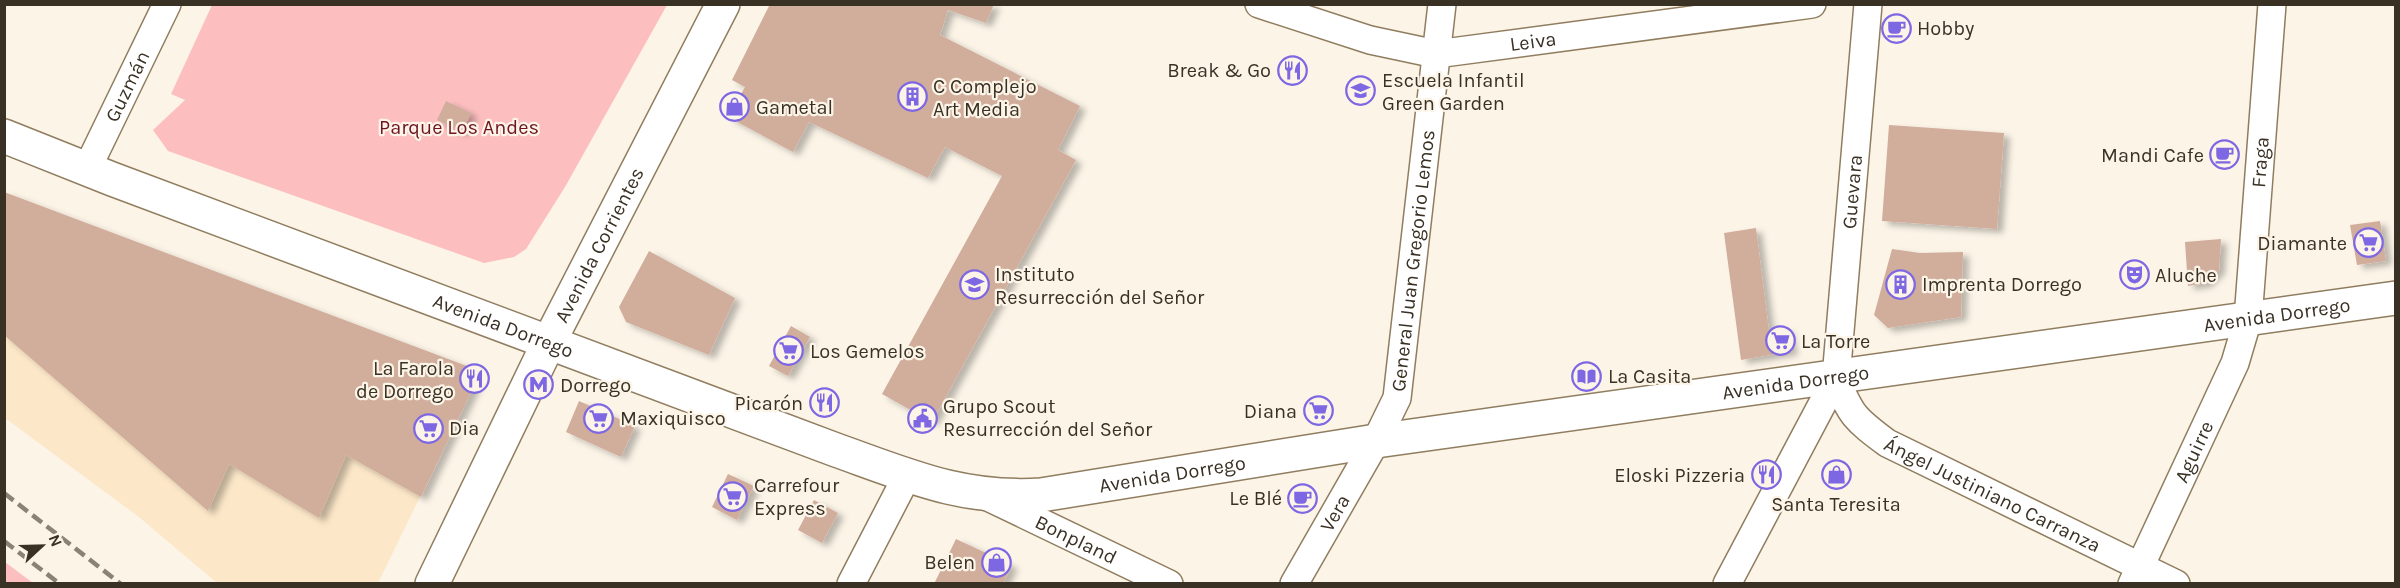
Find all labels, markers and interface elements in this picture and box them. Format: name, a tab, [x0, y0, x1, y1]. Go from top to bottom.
cafe icon: Hobby	[1880, 12, 1912, 44]
place label: Hobby	[1917, 17, 1974, 40]
street label: Leiva	[1508, 27, 1558, 56]
street label: Guzmán	[101, 47, 155, 126]
restaurant icon: Break & Go	[1276, 54, 1308, 86]
place label: Break & Go	[1167, 59, 1271, 82]
place label: Escuela Infantil Green Garden	[1382, 69, 1525, 115]
place label: C Complejo Art Media	[933, 75, 1037, 121]
school or university icon: Escuela Infantil Green Garden	[1345, 75, 1377, 107]
building icon: C Complejo Art Media	[896, 81, 928, 113]
shop icon: Gametal	[719, 91, 751, 123]
place label: Gametal	[756, 96, 833, 119]
park label: Parque Los Andes	[379, 116, 539, 139]
street label: General Juan Gregorio Lemos	[1387, 128, 1440, 393]
street label: Fraga	[2247, 136, 2274, 189]
cafe icon: Mandi Cafe	[2209, 139, 2241, 171]
place label: Mandi Cafe	[2101, 144, 2204, 167]
street label: Guevara	[1838, 154, 1867, 230]
street label: Avenida Corrientes	[550, 164, 649, 327]
supermarket icon: Diamante	[2352, 227, 2384, 259]
place label: Diamante	[2257, 232, 2347, 255]
theatre icon: Aluche	[2118, 259, 2150, 291]
place label: Instituto Resurrección del Señor	[995, 263, 1205, 309]
place label: Aluche	[2155, 264, 2217, 287]
building icon: Imprenta Dorrego	[1885, 268, 1917, 300]
school or university icon: Instituto Resurrección del Señor	[958, 269, 990, 301]
place label: Imprenta Dorrego	[1922, 273, 2082, 296]
street label: Avenida Dorrego	[430, 289, 576, 363]
street label: Avenida Dorrego	[2202, 294, 2352, 337]
supermarket icon: La Torre	[1764, 325, 1796, 357]
place label: La Torre	[1801, 330, 1870, 353]
supermarket icon: Los Gemelos	[773, 335, 805, 367]
place label: Los Gemelos	[810, 340, 925, 363]
place label: La Farola de Dorrego	[356, 357, 454, 403]
library icon: La Casita	[1571, 360, 1603, 392]
street label: Avenida Dorrego	[1721, 361, 1871, 404]
restaurant icon: La Farola de Dorrego	[459, 363, 491, 395]
place label: La Casita	[1608, 365, 1691, 388]
metro station icon: Dorrego	[523, 369, 555, 401]
place label: Dorrego	[560, 374, 631, 397]
restaurant icon: Picarón	[808, 387, 840, 419]
place label: Picarón	[734, 392, 803, 415]
place label: Grupo Scout Resurrección del Señor	[943, 395, 1153, 441]
supermarket icon: Diana	[1302, 395, 1334, 427]
place label: Diana	[1244, 400, 1297, 423]
supermarket icon: Maxiquisco	[583, 402, 615, 434]
public building icon: Grupo Scout Resurrección del Señor	[906, 402, 938, 434]
place label: Maxiquisco	[620, 407, 726, 430]
supermarket icon: Dia	[412, 412, 444, 444]
place label: Dia	[449, 417, 479, 440]
street label: Aguirre	[2170, 417, 2218, 486]
street label: Ángel Justiniano Carranza	[1880, 432, 2104, 557]
street label: Avenida Dorrego	[1097, 451, 1247, 497]
shop icon: Santa Teresita	[1820, 458, 1852, 490]
restaurant icon: Eloski Pizzeria	[1750, 459, 1782, 491]
place label: Eloski Pizzeria	[1614, 464, 1745, 487]
place label: Carrefour Express	[754, 474, 840, 520]
supermarket icon: Carrefour Express	[717, 481, 749, 513]
cafe icon: Le Blé	[1287, 482, 1319, 514]
place label: Le Blé	[1229, 487, 1282, 510]
street label: Vera	[1316, 490, 1355, 536]
place label: Santa Teresita	[1771, 493, 1901, 516]
street label: Bonpland	[1031, 510, 1120, 569]
north arrow	[12, 516, 72, 576]
text: N	[44, 532, 66, 549]
shop icon: Belen	[980, 546, 1012, 578]
place label: Belen	[924, 551, 975, 574]

